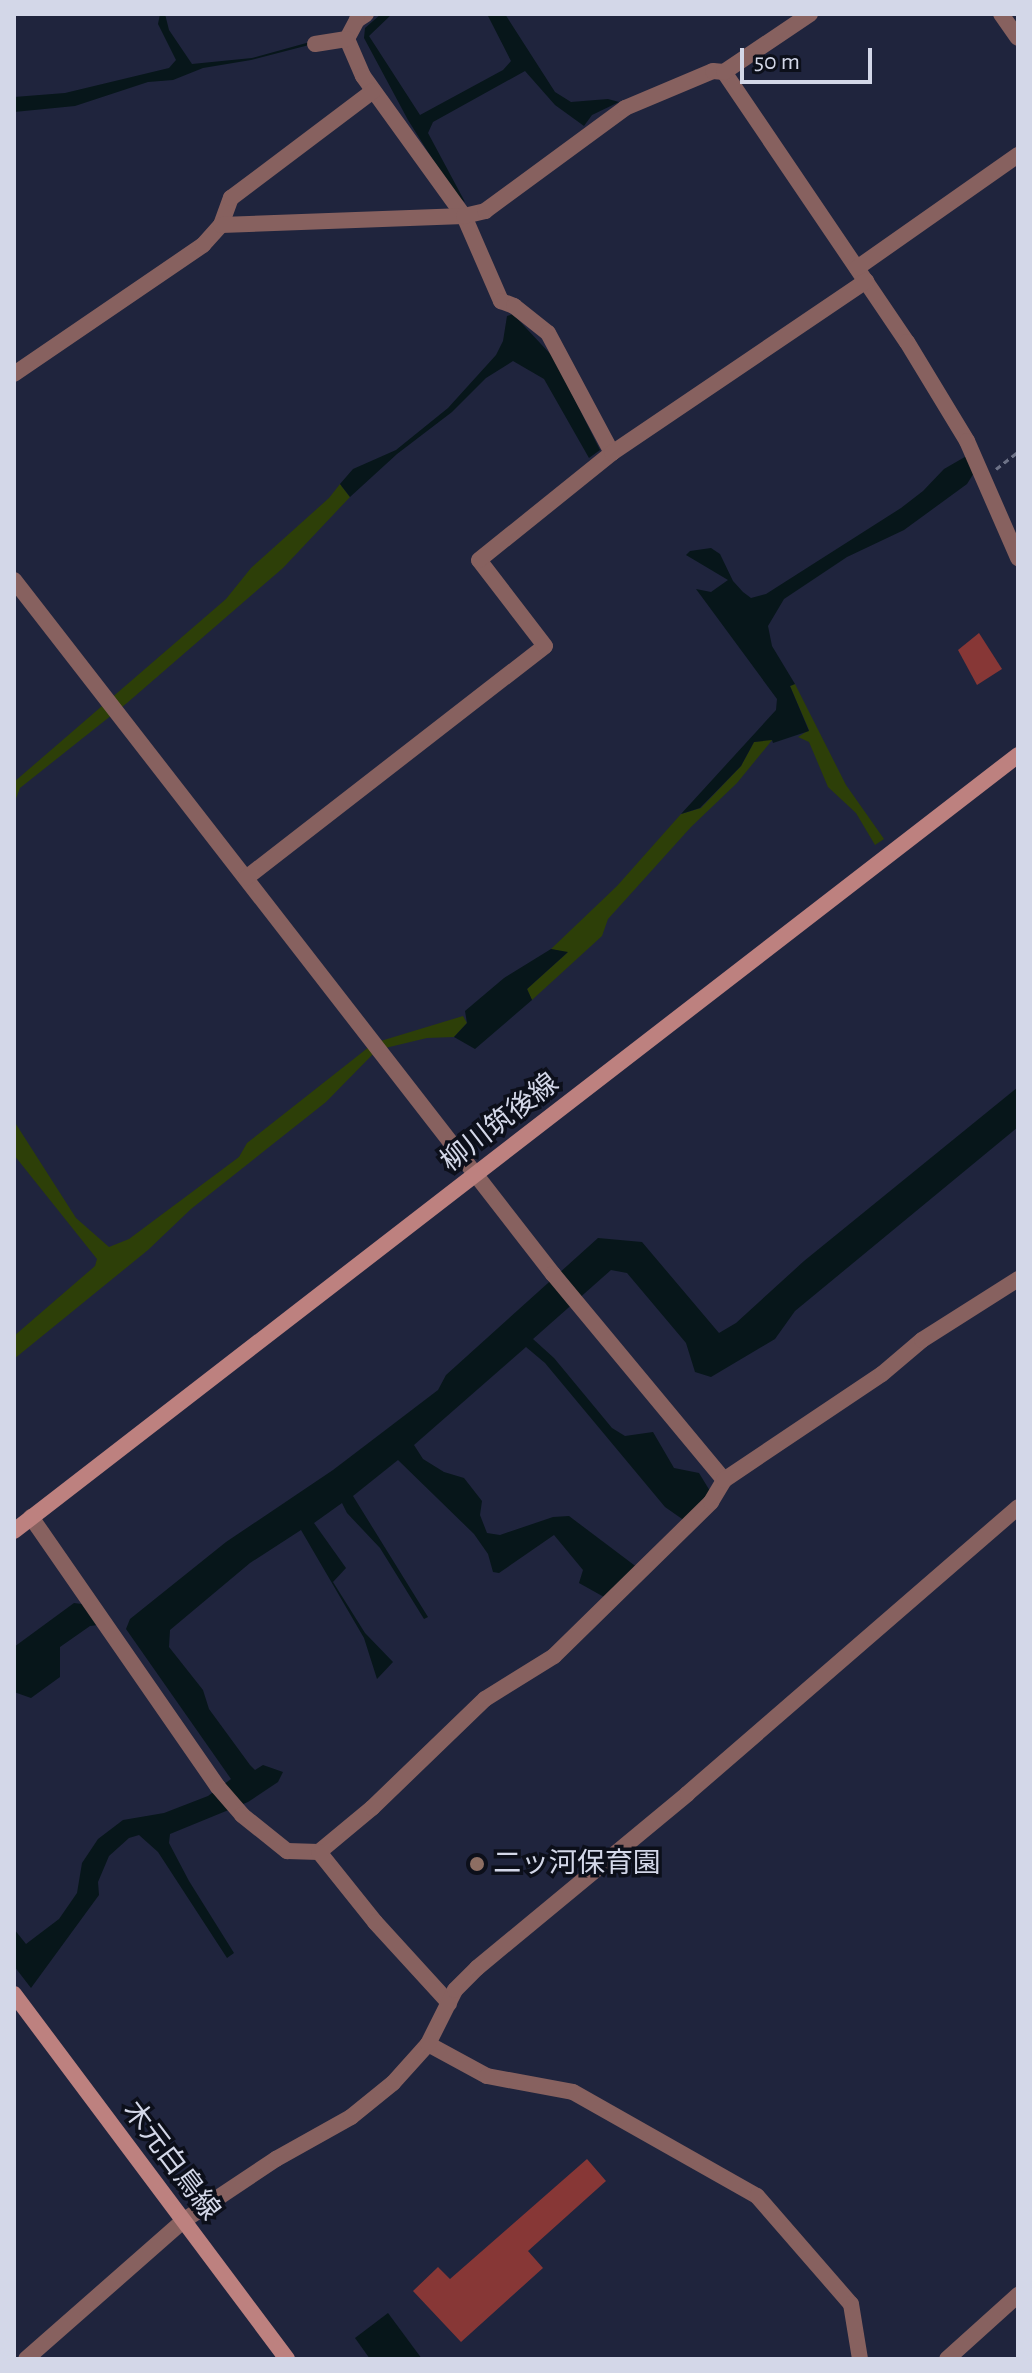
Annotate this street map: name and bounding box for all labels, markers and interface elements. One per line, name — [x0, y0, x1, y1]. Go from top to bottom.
scale bar — [744, 32, 876, 82]
text: 50 m — [754, 50, 800, 74]
street label: 柳川筑後線 — [434, 1067, 566, 1179]
place label: 二ッ河保育園 — [493, 1847, 661, 1881]
marker: 二ッ河保育園 — [468, 1855, 486, 1873]
street label: 木元白鳥線 — [115, 2095, 227, 2227]

